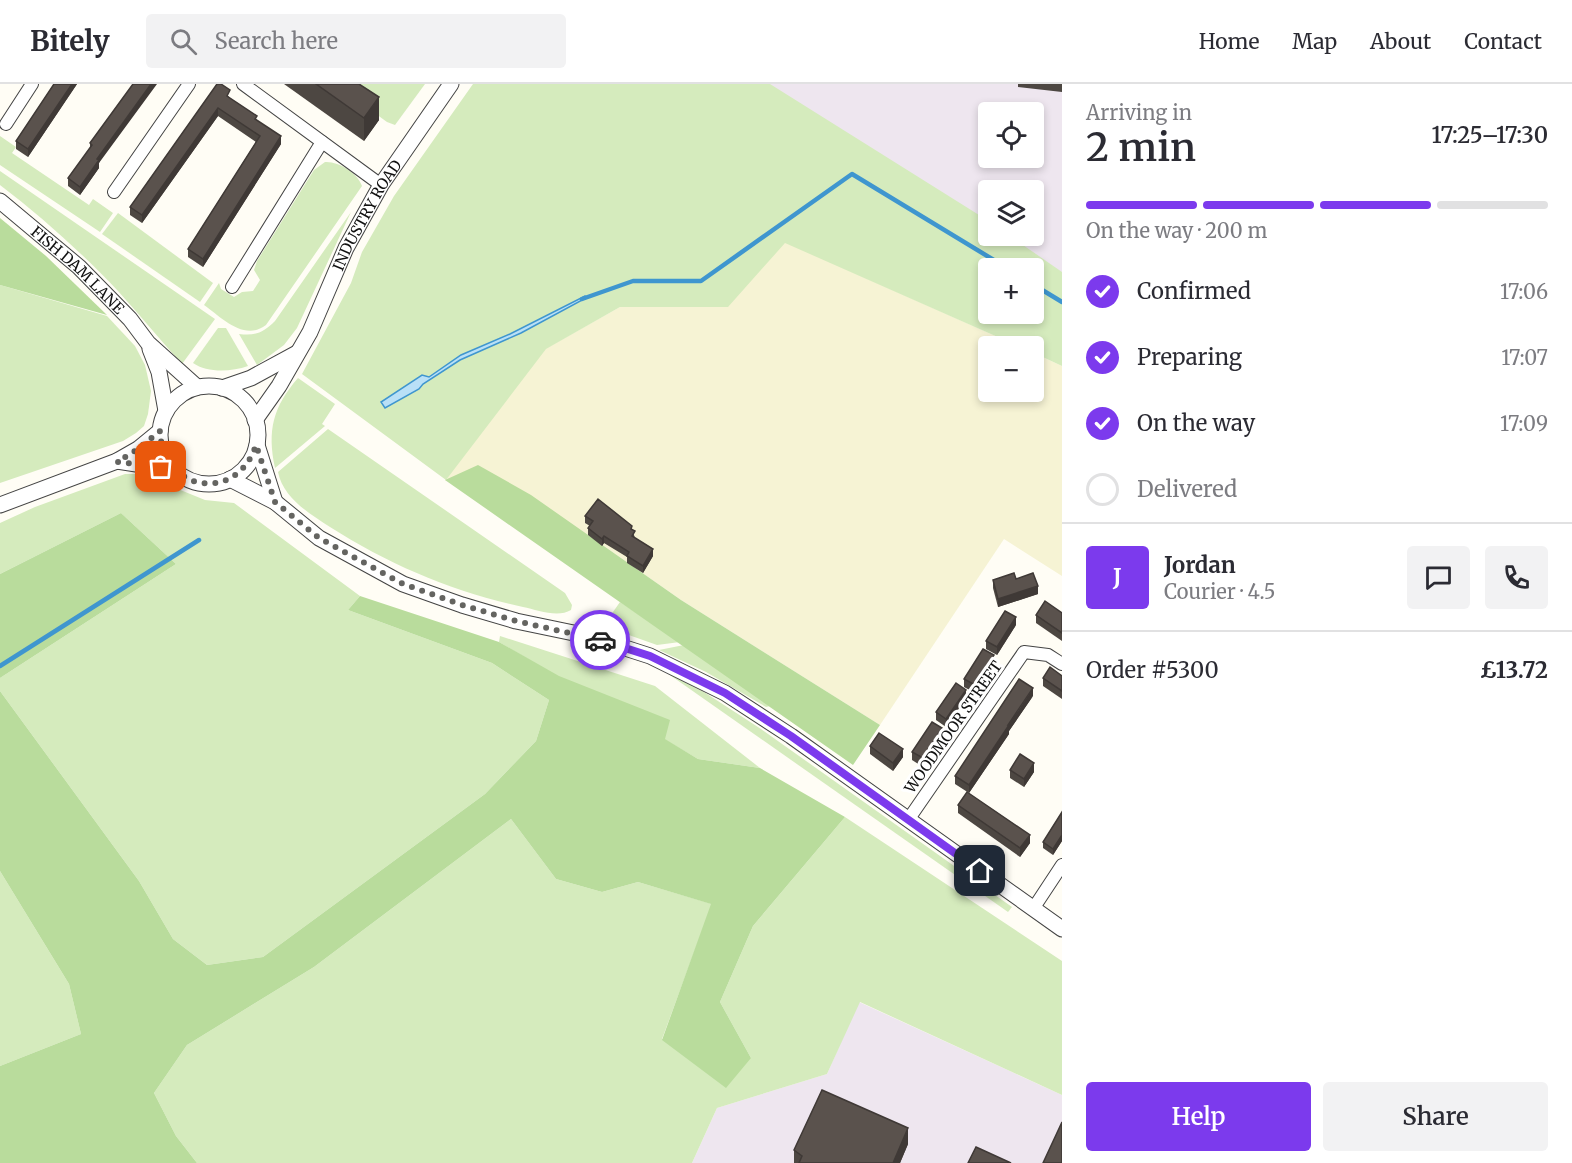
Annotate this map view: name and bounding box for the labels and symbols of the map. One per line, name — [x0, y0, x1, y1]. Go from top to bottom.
street label: INDUSTRY ROAD — [328, 156, 405, 273]
street label: FISH DAM LANE — [27, 222, 129, 318]
pin — [135, 441, 186, 492]
courier — [570, 610, 630, 670]
street label: WOODMOOR STREET — [900, 657, 1006, 798]
pin — [954, 845, 1005, 896]

